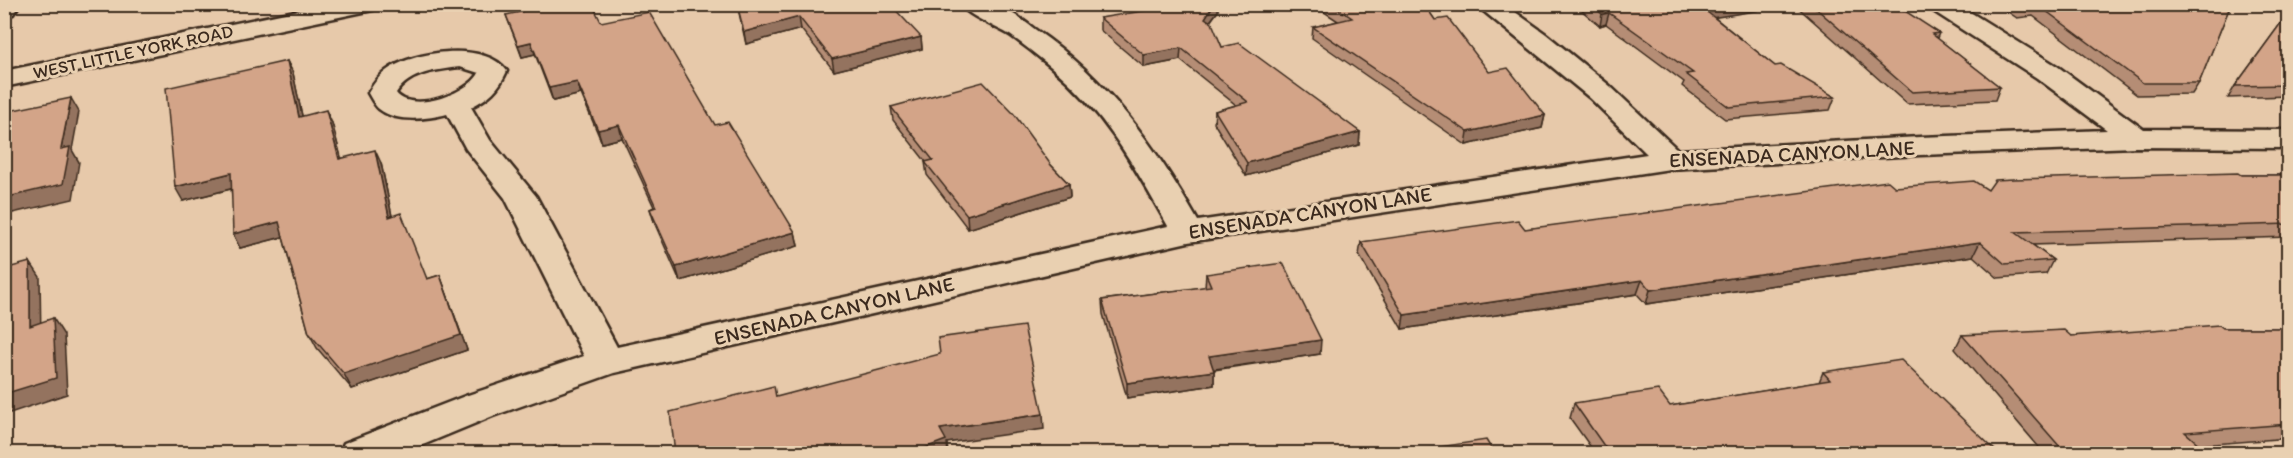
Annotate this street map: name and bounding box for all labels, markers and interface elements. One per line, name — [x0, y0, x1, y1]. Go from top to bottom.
street label: WEST LITTLE YORK ROAD — [31, 20, 235, 84]
street label: ENSENADA CANYON LANE — [1669, 135, 1916, 172]
street label: ENSENADA CANYON LANE — [1187, 181, 1434, 244]
street label: ENSENADA CANYON LANE — [711, 271, 957, 350]

